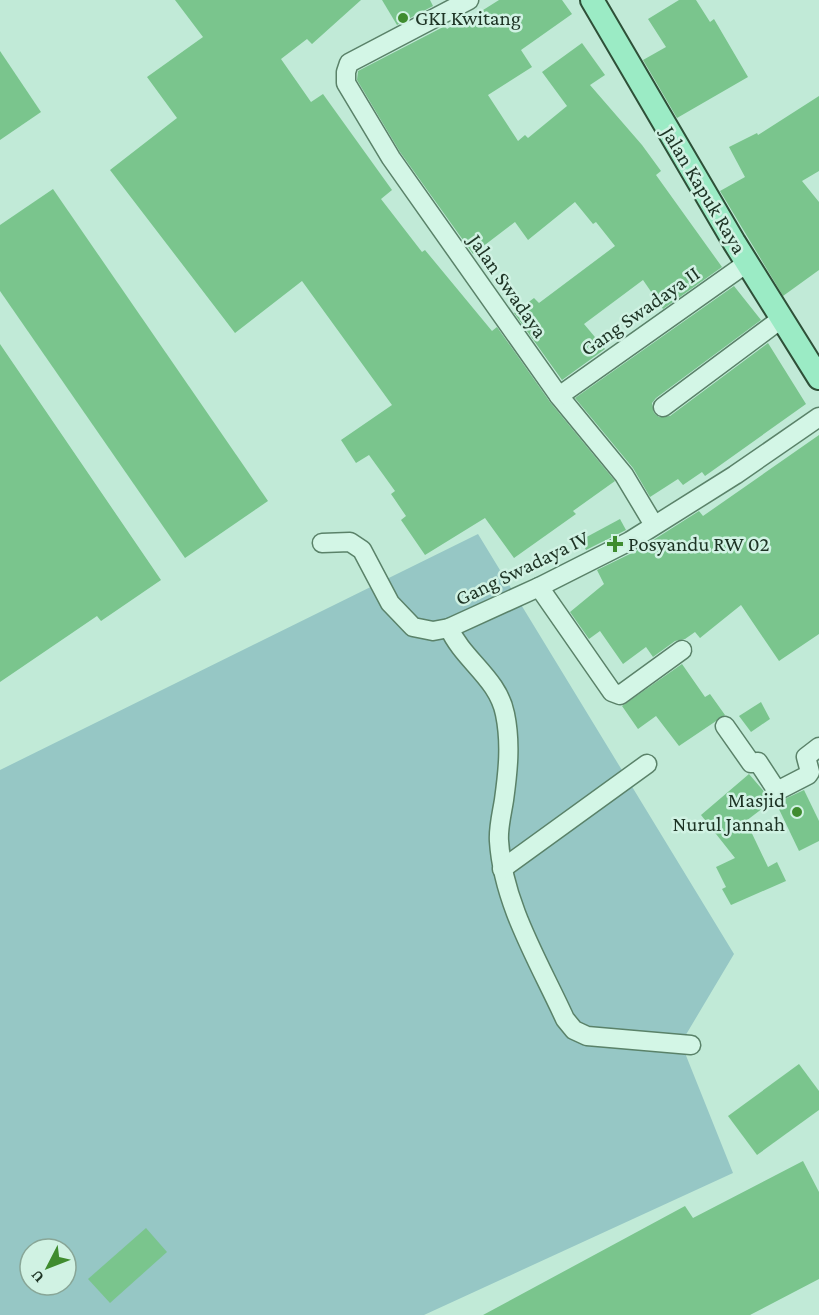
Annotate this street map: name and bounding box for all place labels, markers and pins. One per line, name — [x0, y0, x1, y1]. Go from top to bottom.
place label: GKI Kwitang — [415, 6, 521, 30]
marker: GKI Kwitang — [396, 11, 410, 25]
place label: Posyandu RW 02 — [628, 532, 769, 556]
marker: Posyandu RW 02 — [606, 535, 624, 553]
place label: Masjid Nurul Jannah — [673, 788, 785, 836]
marker: Masjid Nurul Jannah — [790, 805, 804, 819]

